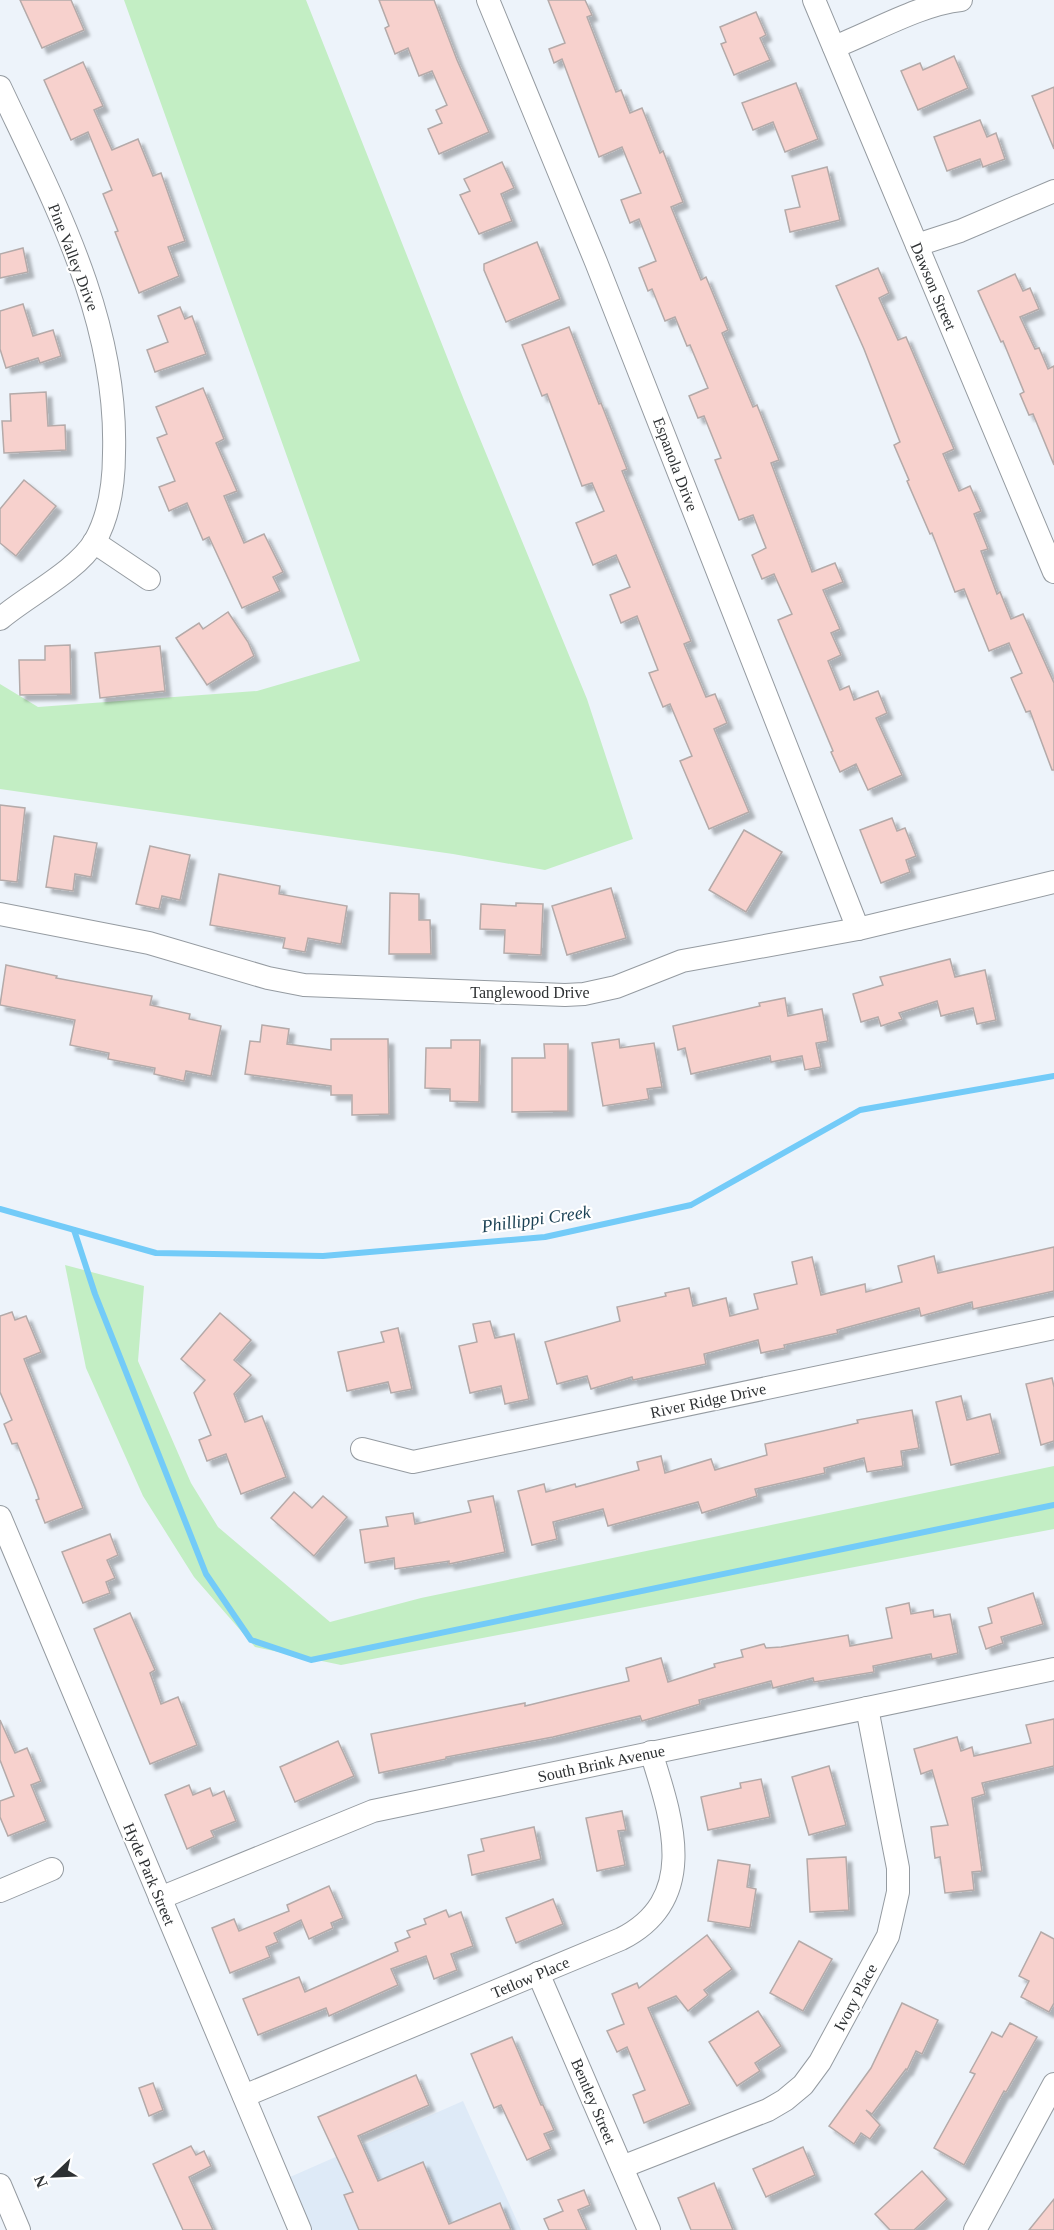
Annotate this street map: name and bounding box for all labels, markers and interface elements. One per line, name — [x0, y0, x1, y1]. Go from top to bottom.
street label: Pine Valley Drive — [44, 201, 102, 314]
street label: Dawson Street — [907, 240, 960, 333]
street label: Espanola Drive — [649, 415, 701, 514]
street label: Tanglewood Drive — [470, 984, 590, 1002]
water label: Phillippi Creek — [479, 1201, 593, 1237]
street label: River Ridge Drive — [649, 1380, 768, 1422]
street label: South Brink Avenue — [536, 1742, 666, 1785]
street label: Hyde Park Street — [119, 1821, 179, 1929]
street label: Tetlow Place — [489, 1953, 572, 2001]
street label: Ivory Place — [831, 1961, 881, 2034]
street label: Bentley Street — [567, 2056, 619, 2147]
north arrow — [24, 2146, 84, 2206]
text: N — [30, 2173, 51, 2190]

